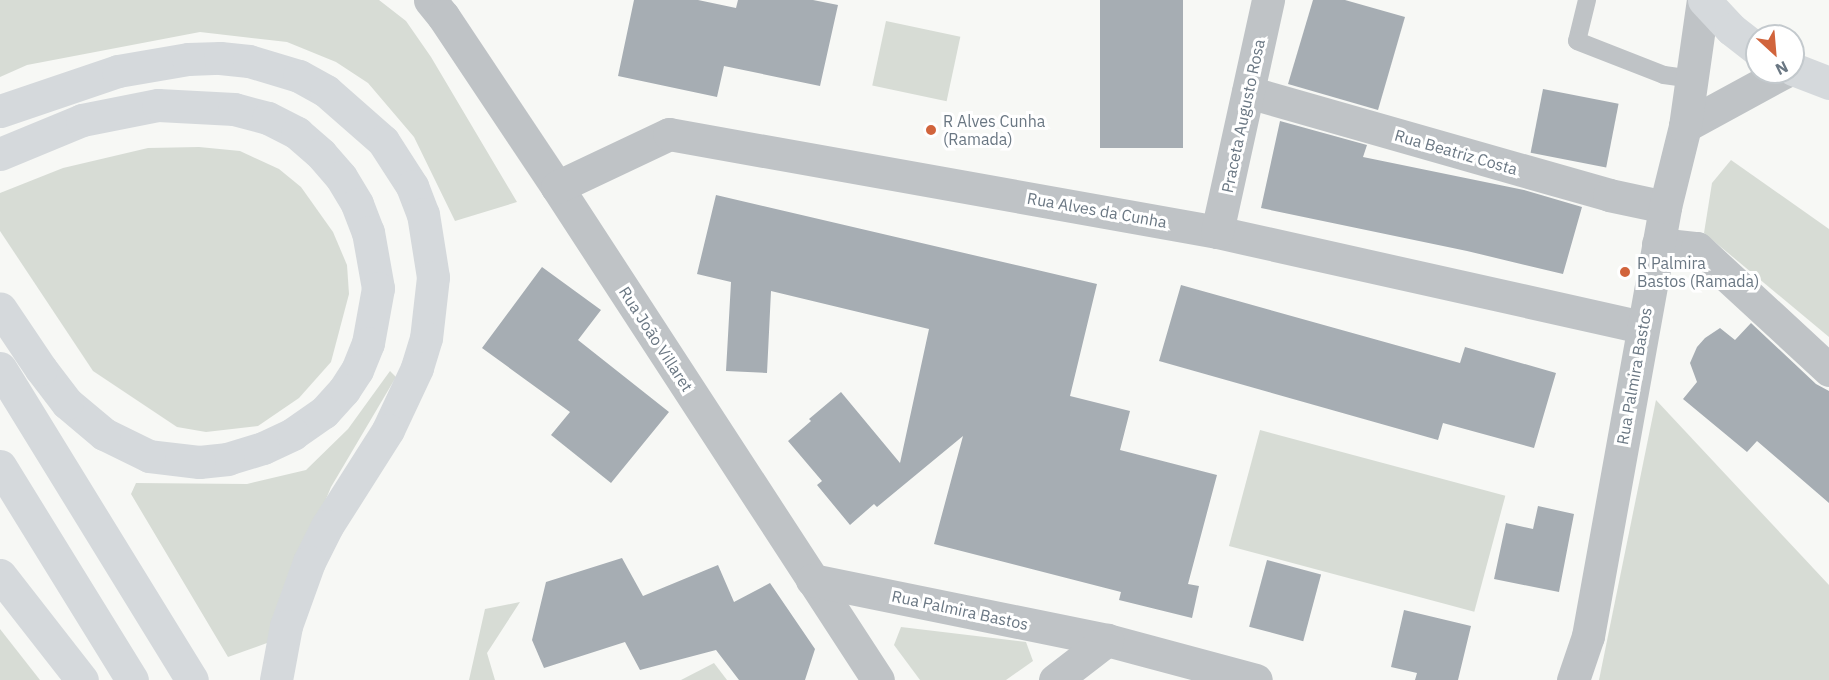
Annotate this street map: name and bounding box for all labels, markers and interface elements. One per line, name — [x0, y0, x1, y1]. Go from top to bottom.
north arrow — [1745, 24, 1805, 84]
street label: Praceta Augusto Rosa — [1217, 37, 1269, 195]
text: N — [1772, 57, 1792, 80]
place label: R Alves Cunha (Ramada) — [943, 111, 1045, 149]
marker: R Alves Cunha (Ramada) — [924, 123, 938, 137]
street label: Rua Beatriz Costa — [1392, 125, 1520, 179]
street label: Rua Alves da Cunha — [1026, 188, 1168, 232]
place label: R Palmira Bastos (Ramada) — [1637, 253, 1759, 291]
marker: R Palmira Bastos (Ramada) — [1618, 265, 1632, 279]
street label: Rua João Villaret — [615, 283, 697, 395]
street label: Rua Palmira Bastos — [1612, 306, 1656, 446]
street label: Rua Palmira Bastos — [890, 586, 1030, 634]

